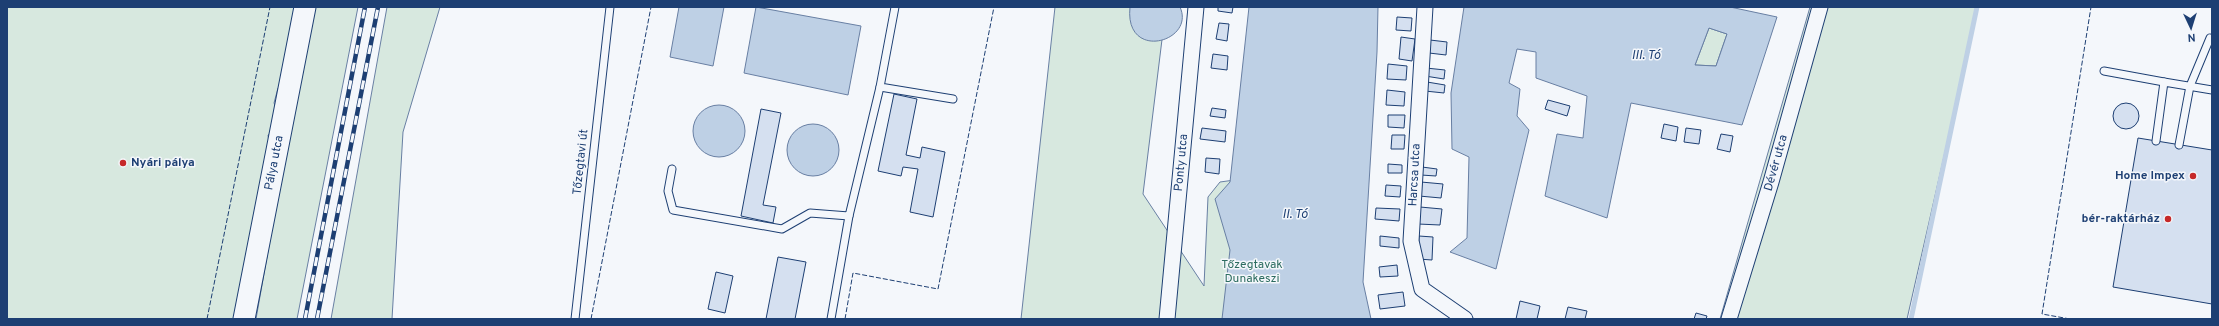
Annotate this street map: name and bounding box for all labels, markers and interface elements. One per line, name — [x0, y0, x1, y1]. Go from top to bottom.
north arrow — [2171, 8, 2211, 48]
text: N — [2187, 30, 2196, 44]
water label: III. Tó — [1632, 48, 1662, 64]
street label: Tőzegtavi út — [570, 128, 592, 196]
street label: Ponty utca — [1171, 133, 1192, 192]
street label: Dévér utca — [1761, 133, 1792, 193]
street label: Pálya utca — [261, 134, 288, 192]
street label: Harcsa utca — [1405, 143, 1425, 207]
place label: Nyári pálya — [131, 155, 195, 171]
marker: Nyári pálya — [118, 158, 128, 168]
place label: Home Impex — [2115, 168, 2185, 184]
marker: Home Impex — [2188, 171, 2198, 181]
water label: II. Tó — [1282, 207, 1309, 223]
place label: bér-raktárház — [2082, 211, 2160, 227]
marker: bér-raktárház — [2163, 214, 2173, 224]
park label: Tőzegtavak Dunakeszi — [1221, 257, 1283, 287]

